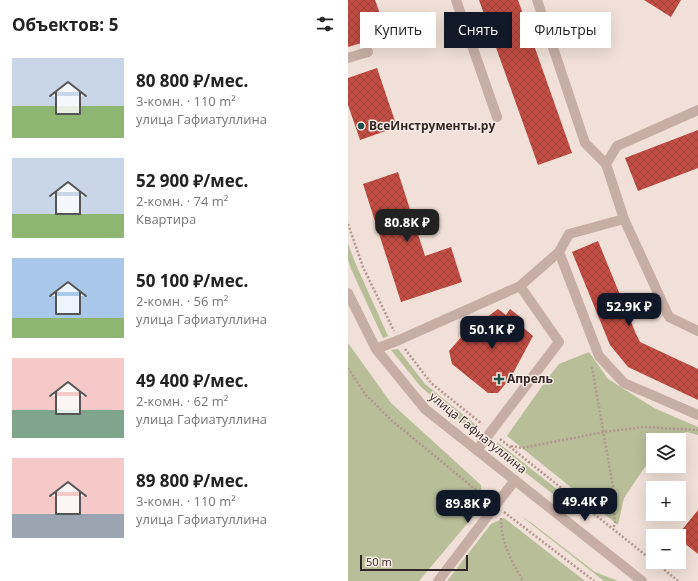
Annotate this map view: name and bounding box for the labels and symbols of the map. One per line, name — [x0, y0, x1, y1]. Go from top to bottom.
place label: ВсеИнструменты.ру — [369, 117, 495, 134]
marker: ВсеИнструменты.ру — [356, 121, 366, 131]
pin: 80.8K ₽ — [370, 209, 444, 243]
pin: 52.9K ₽ — [592, 293, 666, 327]
pin: 50.1K ₽ — [455, 316, 529, 350]
place label: Апрель — [507, 370, 553, 387]
marker: Апрель — [494, 374, 504, 384]
street label: улица Гафиатуллина — [426, 388, 531, 477]
pin: 49.4K ₽ — [548, 488, 622, 522]
pin: 89.8K ₽ — [431, 490, 505, 524]
scale bar — [360, 553, 468, 572]

